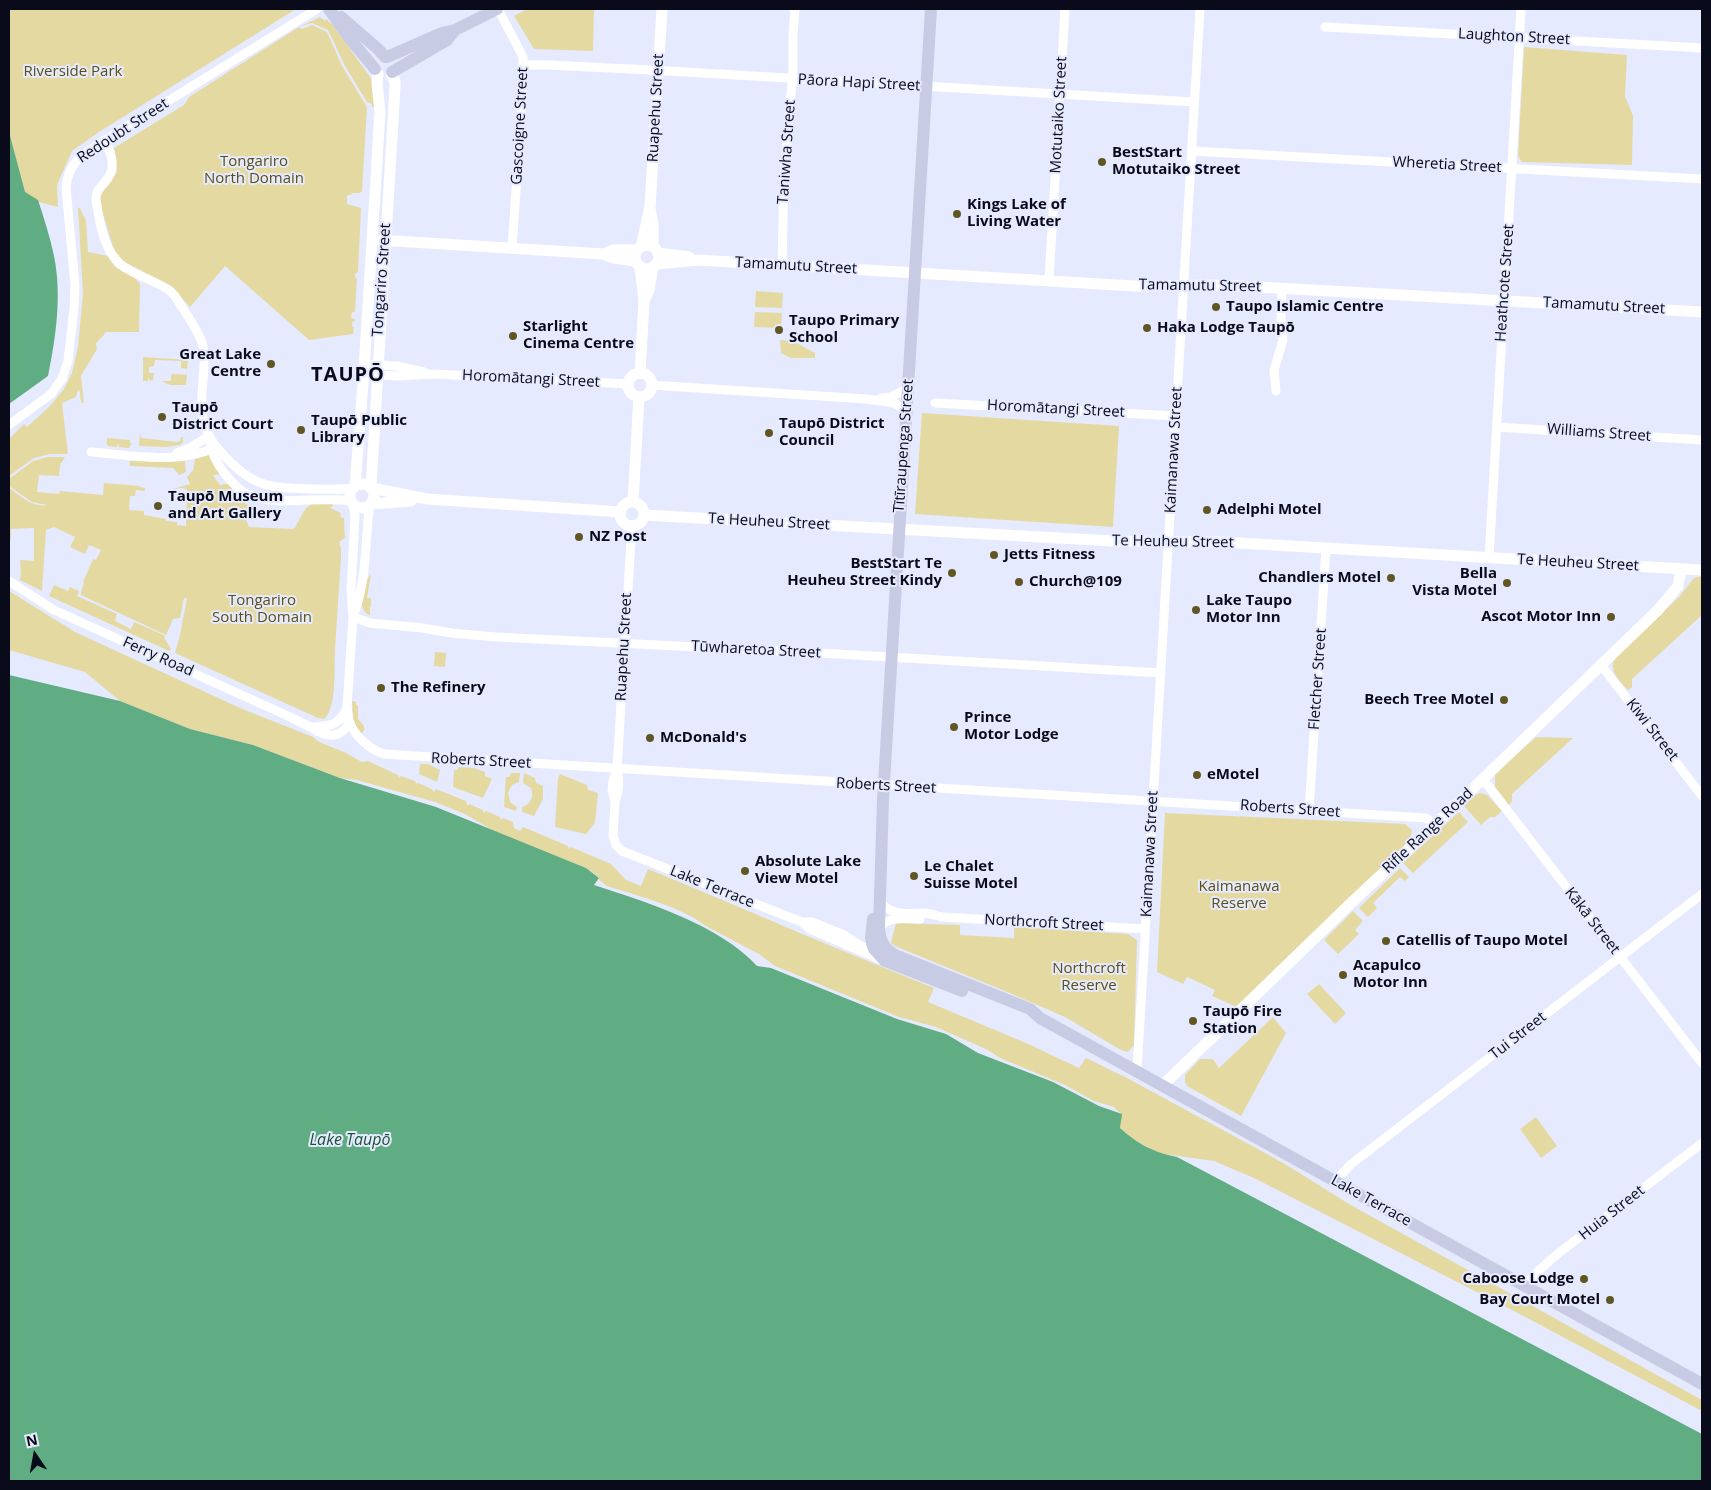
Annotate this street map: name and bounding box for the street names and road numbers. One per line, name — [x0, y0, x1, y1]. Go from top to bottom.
street label: Laughton Street — [1458, 25, 1570, 49]
street label: Ruapehu Street — [644, 53, 668, 163]
street label: Motutaiko Street — [1047, 56, 1071, 174]
street label: Gascoigne Street — [508, 67, 532, 185]
street label: Pāora Hapi Street — [797, 71, 921, 95]
street label: Redoubt Street — [74, 95, 172, 167]
street label: Taniwha Street — [774, 99, 800, 205]
street label: Wheretia Street — [1392, 153, 1502, 177]
street label: Tongariro Street — [369, 223, 395, 337]
street label: Heathcote Street — [1492, 223, 1518, 343]
street label: Tamamutu Street — [734, 254, 858, 278]
street label: Tamamutu Street — [1139, 276, 1261, 296]
street label: Tamamutu Street — [1542, 294, 1666, 318]
street label: Horomātangi Street — [462, 366, 600, 392]
street label: Tītīraupenga Street — [890, 379, 918, 513]
street label: Kaimanawa Street — [1162, 386, 1186, 514]
street label: Horomātangi Street — [987, 396, 1125, 422]
street label: Williams Street — [1546, 420, 1652, 446]
street label: Te Heuheu Street — [708, 510, 830, 534]
street label: Te Heuheu Street — [1112, 532, 1234, 552]
street label: Te Heuheu Street — [1517, 551, 1639, 575]
street label: Ruapehu Street — [612, 592, 636, 702]
street label: Fletcher Street — [1305, 627, 1331, 731]
street label: Ferry Road — [120, 633, 196, 681]
street label: Tūwharetoa Street — [691, 638, 821, 662]
street label: Kiwi Street — [1622, 695, 1682, 765]
street label: Roberts Street — [430, 749, 532, 773]
street label: Roberts Street — [835, 774, 937, 798]
street label: Rifle Range Road — [1379, 784, 1477, 878]
street label: Kaimanawa Street — [1138, 790, 1162, 918]
street label: Roberts Street — [1239, 797, 1341, 821]
street label: Lake Terrace — [667, 862, 757, 912]
street label: Kākā Street — [1560, 884, 1624, 958]
street label: Northcroft Street — [984, 911, 1104, 935]
street label: Tui Street — [1486, 1008, 1550, 1064]
street label: Lake Terrace — [1328, 1171, 1414, 1231]
street label: Huia Street — [1576, 1182, 1648, 1244]

